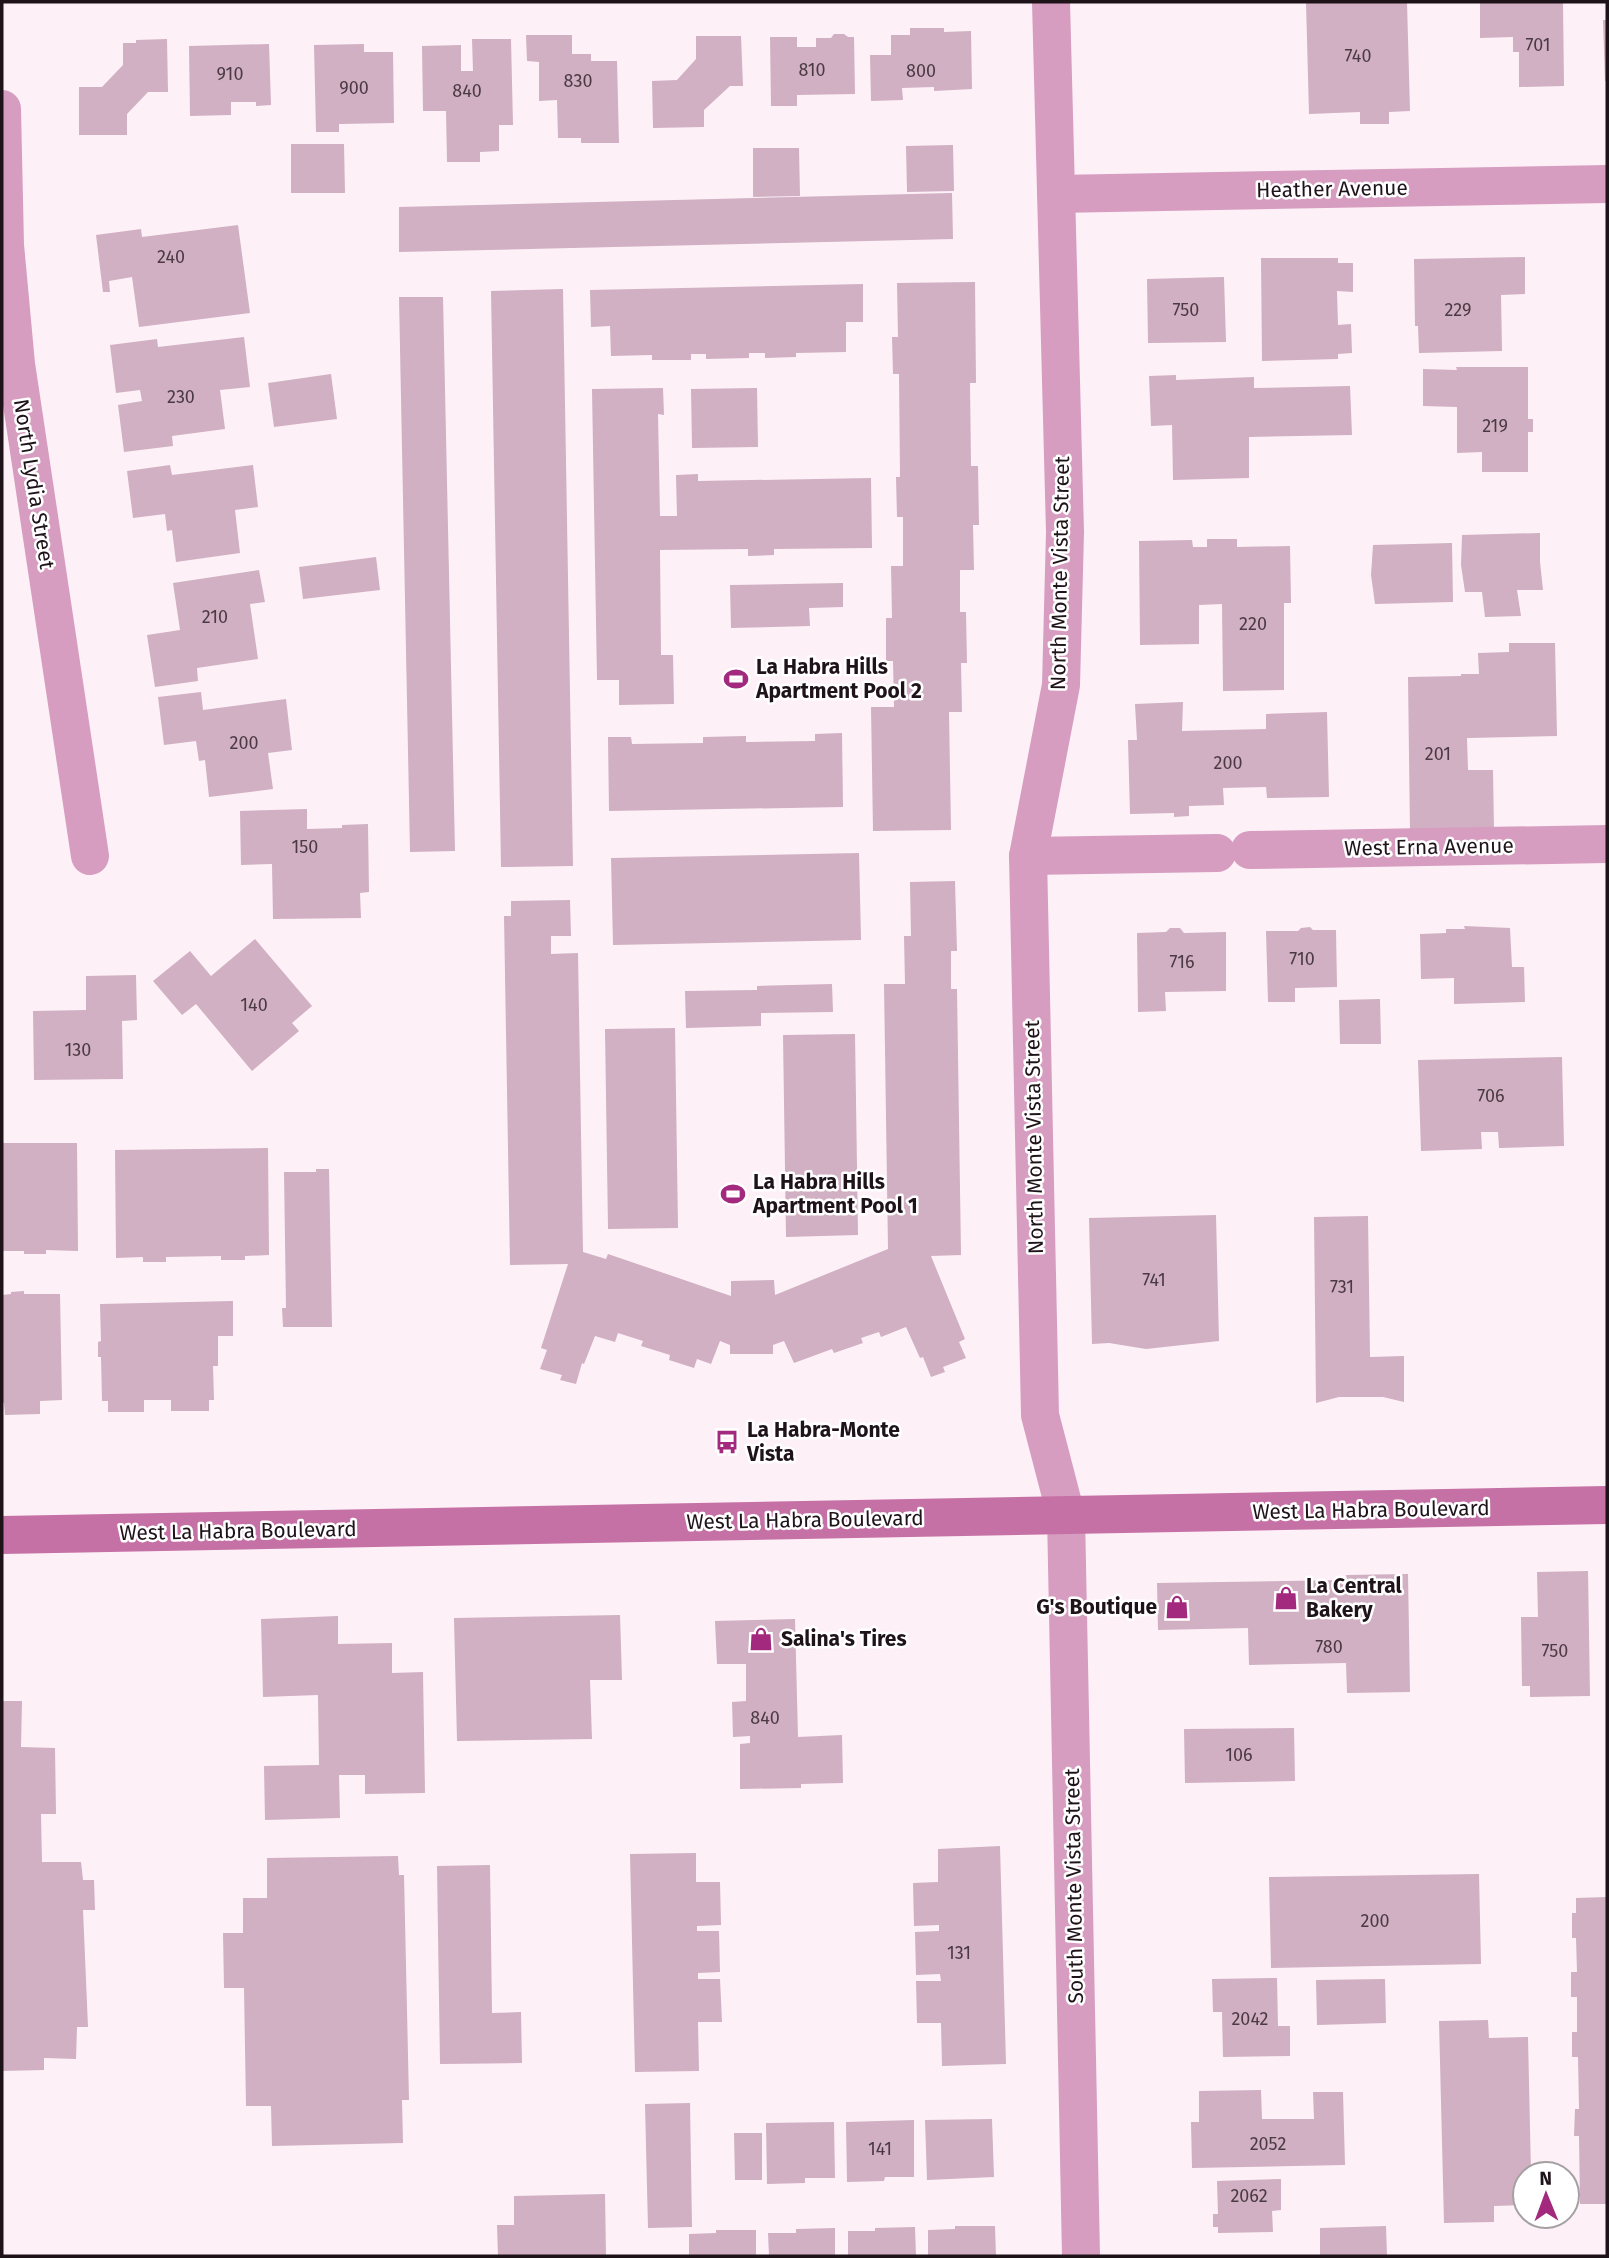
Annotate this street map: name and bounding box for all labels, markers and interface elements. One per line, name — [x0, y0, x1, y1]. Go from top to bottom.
house number: 701 — [1525, 34, 1551, 56]
house number: 740 — [1345, 45, 1371, 67]
house number: 810 — [798, 59, 826, 81]
house number: 800 — [906, 60, 936, 82]
house number: 910 — [217, 63, 243, 85]
house number: 830 — [564, 70, 592, 92]
house number: 900 — [339, 77, 369, 99]
house number: 840 — [452, 80, 482, 102]
street label: Heather Avenue — [1256, 175, 1408, 203]
house number: 240 — [157, 246, 185, 268]
house number: 750 — [1173, 299, 1199, 321]
house number: 229 — [1444, 299, 1472, 321]
house number: 230 — [167, 386, 195, 408]
street label: North Lydia Street — [8, 397, 60, 571]
house number: 219 — [1482, 415, 1508, 437]
street label: North Monte Vista Street — [1045, 455, 1075, 690]
house number: 210 — [202, 606, 228, 628]
house number: 220 — [1239, 613, 1267, 635]
place label: La Habra Hills Apartment Pool 2 — [755, 654, 922, 704]
sports icon: La Habra Hills Apartment Pool 2 — [722, 665, 750, 693]
house number: 200 — [230, 732, 259, 754]
house number: 201 — [1425, 743, 1451, 765]
house number: 200 — [1214, 752, 1243, 774]
street label: West Erna Avenue — [1344, 833, 1514, 861]
house number: 150 — [292, 836, 318, 858]
house number: 710 — [1289, 948, 1315, 970]
house number: 716 — [1169, 951, 1195, 973]
house number: 140 — [240, 994, 268, 1016]
street label: North Monte Vista Street — [1019, 1019, 1049, 1254]
house number: 130 — [65, 1039, 91, 1061]
house number: 706 — [1477, 1085, 1505, 1107]
place label: La Habra Hills Apartment Pool 1 — [752, 1169, 918, 1219]
sports icon: La Habra Hills Apartment Pool 1 — [719, 1180, 747, 1208]
house number: 741 — [1142, 1269, 1166, 1291]
house number: 731 — [1330, 1276, 1354, 1298]
place label: La Habra-Monte Vista — [746, 1417, 900, 1467]
bus stop icon: La Habra-Monte Vista — [713, 1428, 741, 1456]
street label: West La Habra Boulevard — [1252, 1495, 1490, 1525]
street label: West La Habra Boulevard — [686, 1505, 924, 1535]
street label: West La Habra Boulevard — [119, 1516, 357, 1546]
place label: La Central Bakery — [1306, 1573, 1403, 1623]
shop icon: La Central Bakery — [1272, 1584, 1300, 1612]
shop icon: G's Boutique — [1163, 1593, 1191, 1621]
place label: G's Boutique — [1036, 1594, 1157, 1620]
shop icon: Salina's Tires — [747, 1625, 775, 1653]
place label: Salina's Tires — [781, 1626, 907, 1652]
house number: 780 — [1315, 1636, 1343, 1658]
house number: 750 — [1542, 1640, 1568, 1662]
house number: 840 — [750, 1707, 780, 1729]
house number: 106 — [1225, 1744, 1253, 1766]
street label: South Monte Vista Street — [1059, 1768, 1089, 2004]
house number: 200 — [1361, 1910, 1390, 1932]
house number: 131 — [947, 1942, 971, 1964]
house number: 2042 — [1231, 2008, 1269, 2030]
house number: 2052 — [1250, 2133, 1286, 2155]
house number: 141 — [868, 2138, 892, 2160]
north arrow — [1511, 2160, 1581, 2230]
text: N — [1539, 2167, 1552, 2190]
house number: 2062 — [1230, 2185, 1268, 2207]

